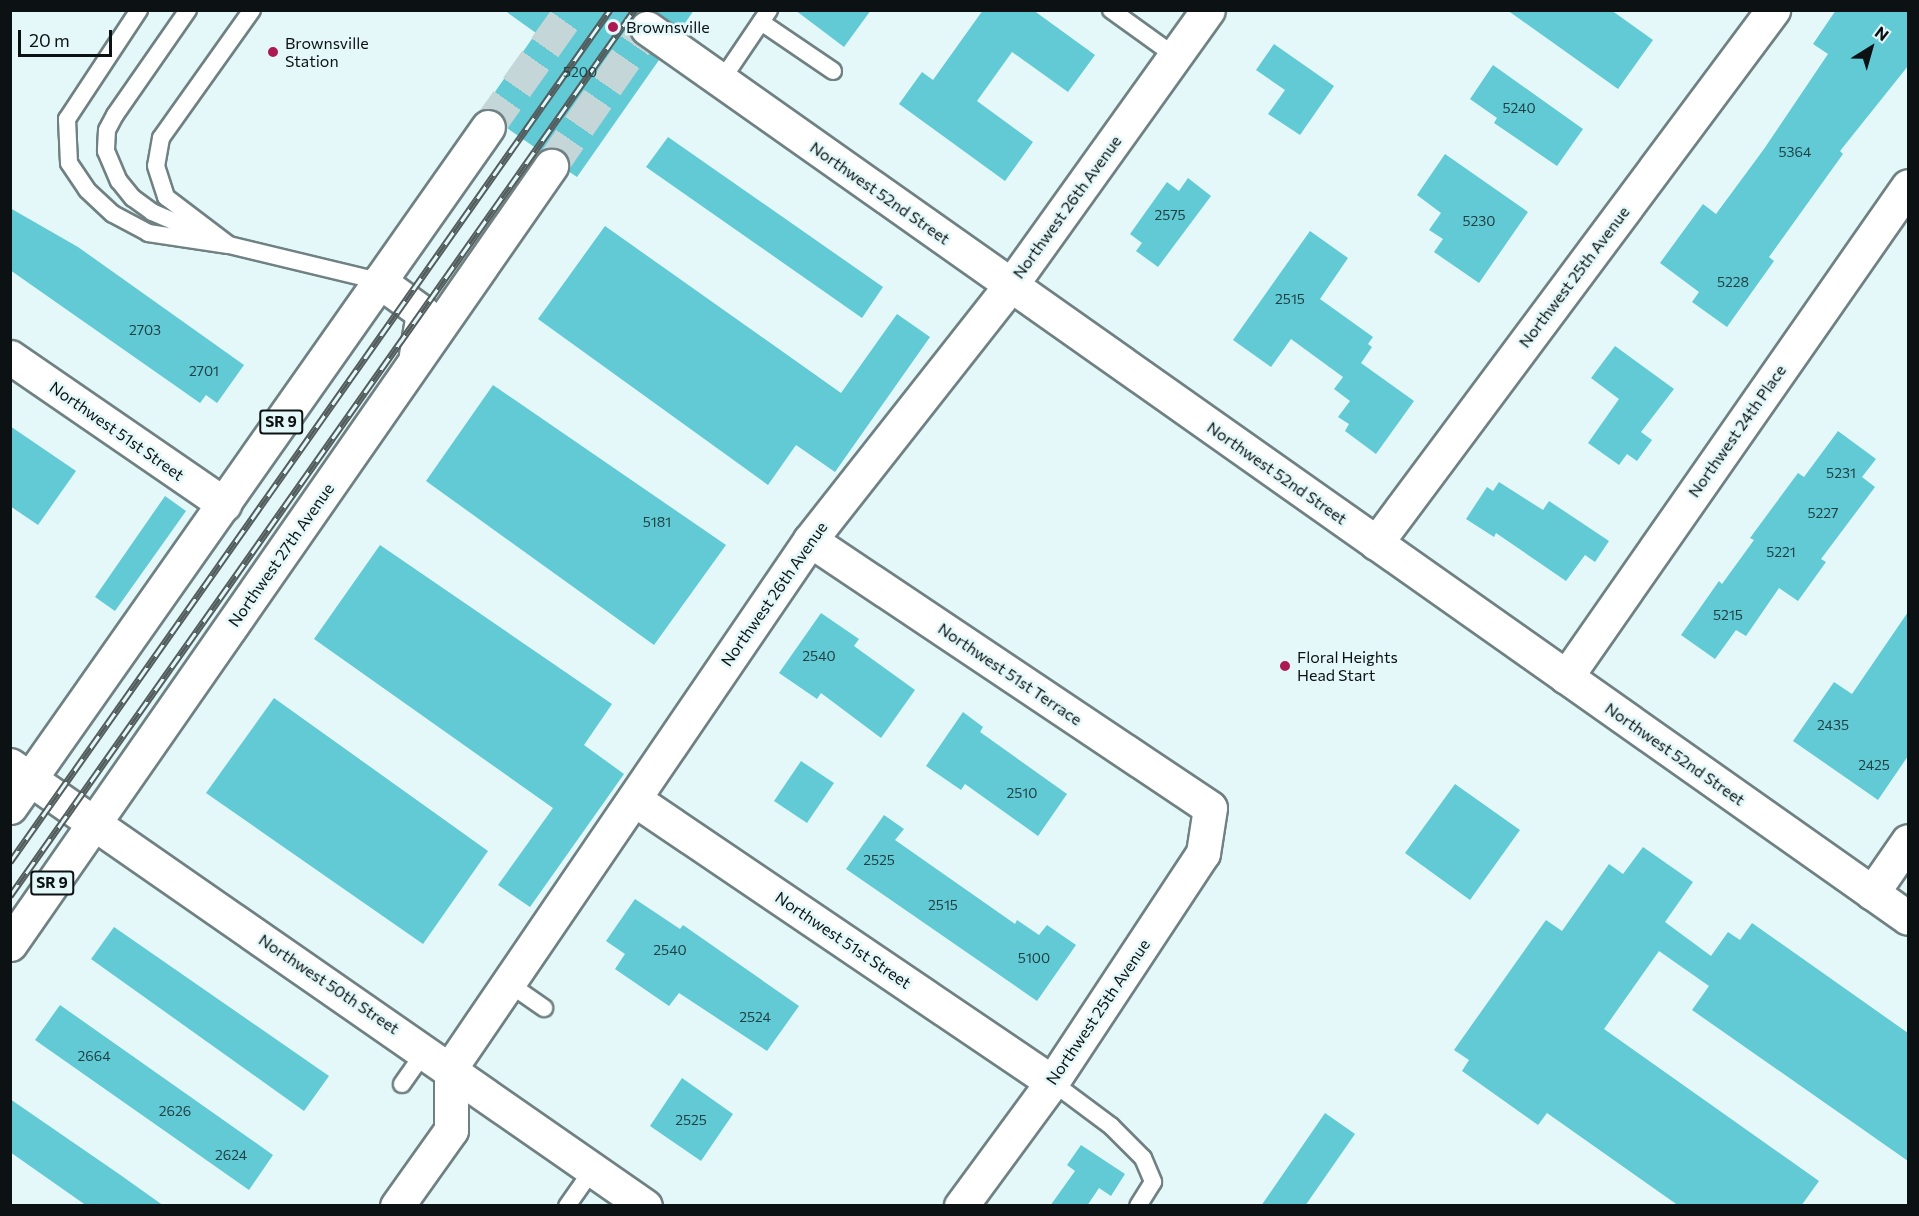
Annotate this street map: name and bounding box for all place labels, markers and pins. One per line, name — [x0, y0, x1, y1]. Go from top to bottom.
place label: Brownsville — [626, 17, 710, 37]
marker: Brownsville — [604, 18, 622, 36]
place label: Brownsville Station — [285, 33, 369, 71]
marker: Brownsville Station — [266, 45, 280, 59]
place label: Floral Heights Head Start — [1297, 647, 1398, 685]
marker: Floral Heights Head Start — [1278, 659, 1292, 673]

